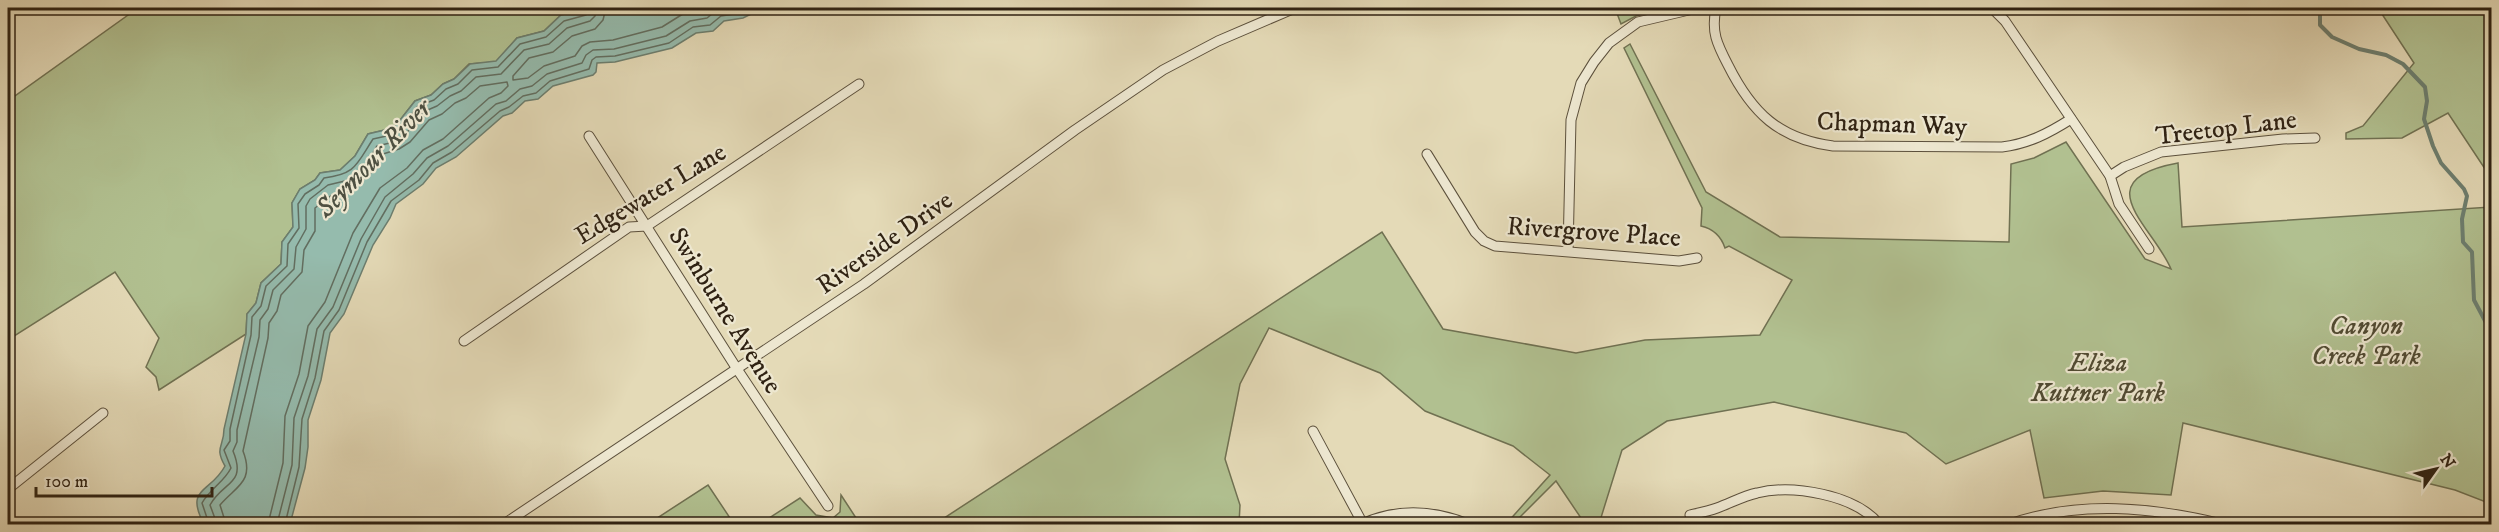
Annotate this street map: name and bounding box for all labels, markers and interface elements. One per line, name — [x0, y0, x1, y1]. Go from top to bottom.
water label: Seymour River — [308, 90, 440, 226]
street label: Treetop Lane — [2154, 103, 2299, 154]
street label: Chapman Way — [1816, 105, 1968, 144]
street label: Edgewater Lane — [569, 136, 732, 252]
street label: Riverside Drive — [811, 184, 959, 302]
street label: Rivergrove Place — [1506, 210, 1682, 255]
street label: Swinburne Avenue — [661, 222, 789, 400]
park label: Canyon Creek Park — [2311, 310, 2421, 373]
park label: Eliza Kuttner Park — [2030, 347, 2165, 410]
north arrow — [2406, 439, 2466, 499]
text: N — [2436, 450, 2460, 472]
scale bar — [36, 460, 212, 498]
text: 100 m — [45, 471, 88, 493]

